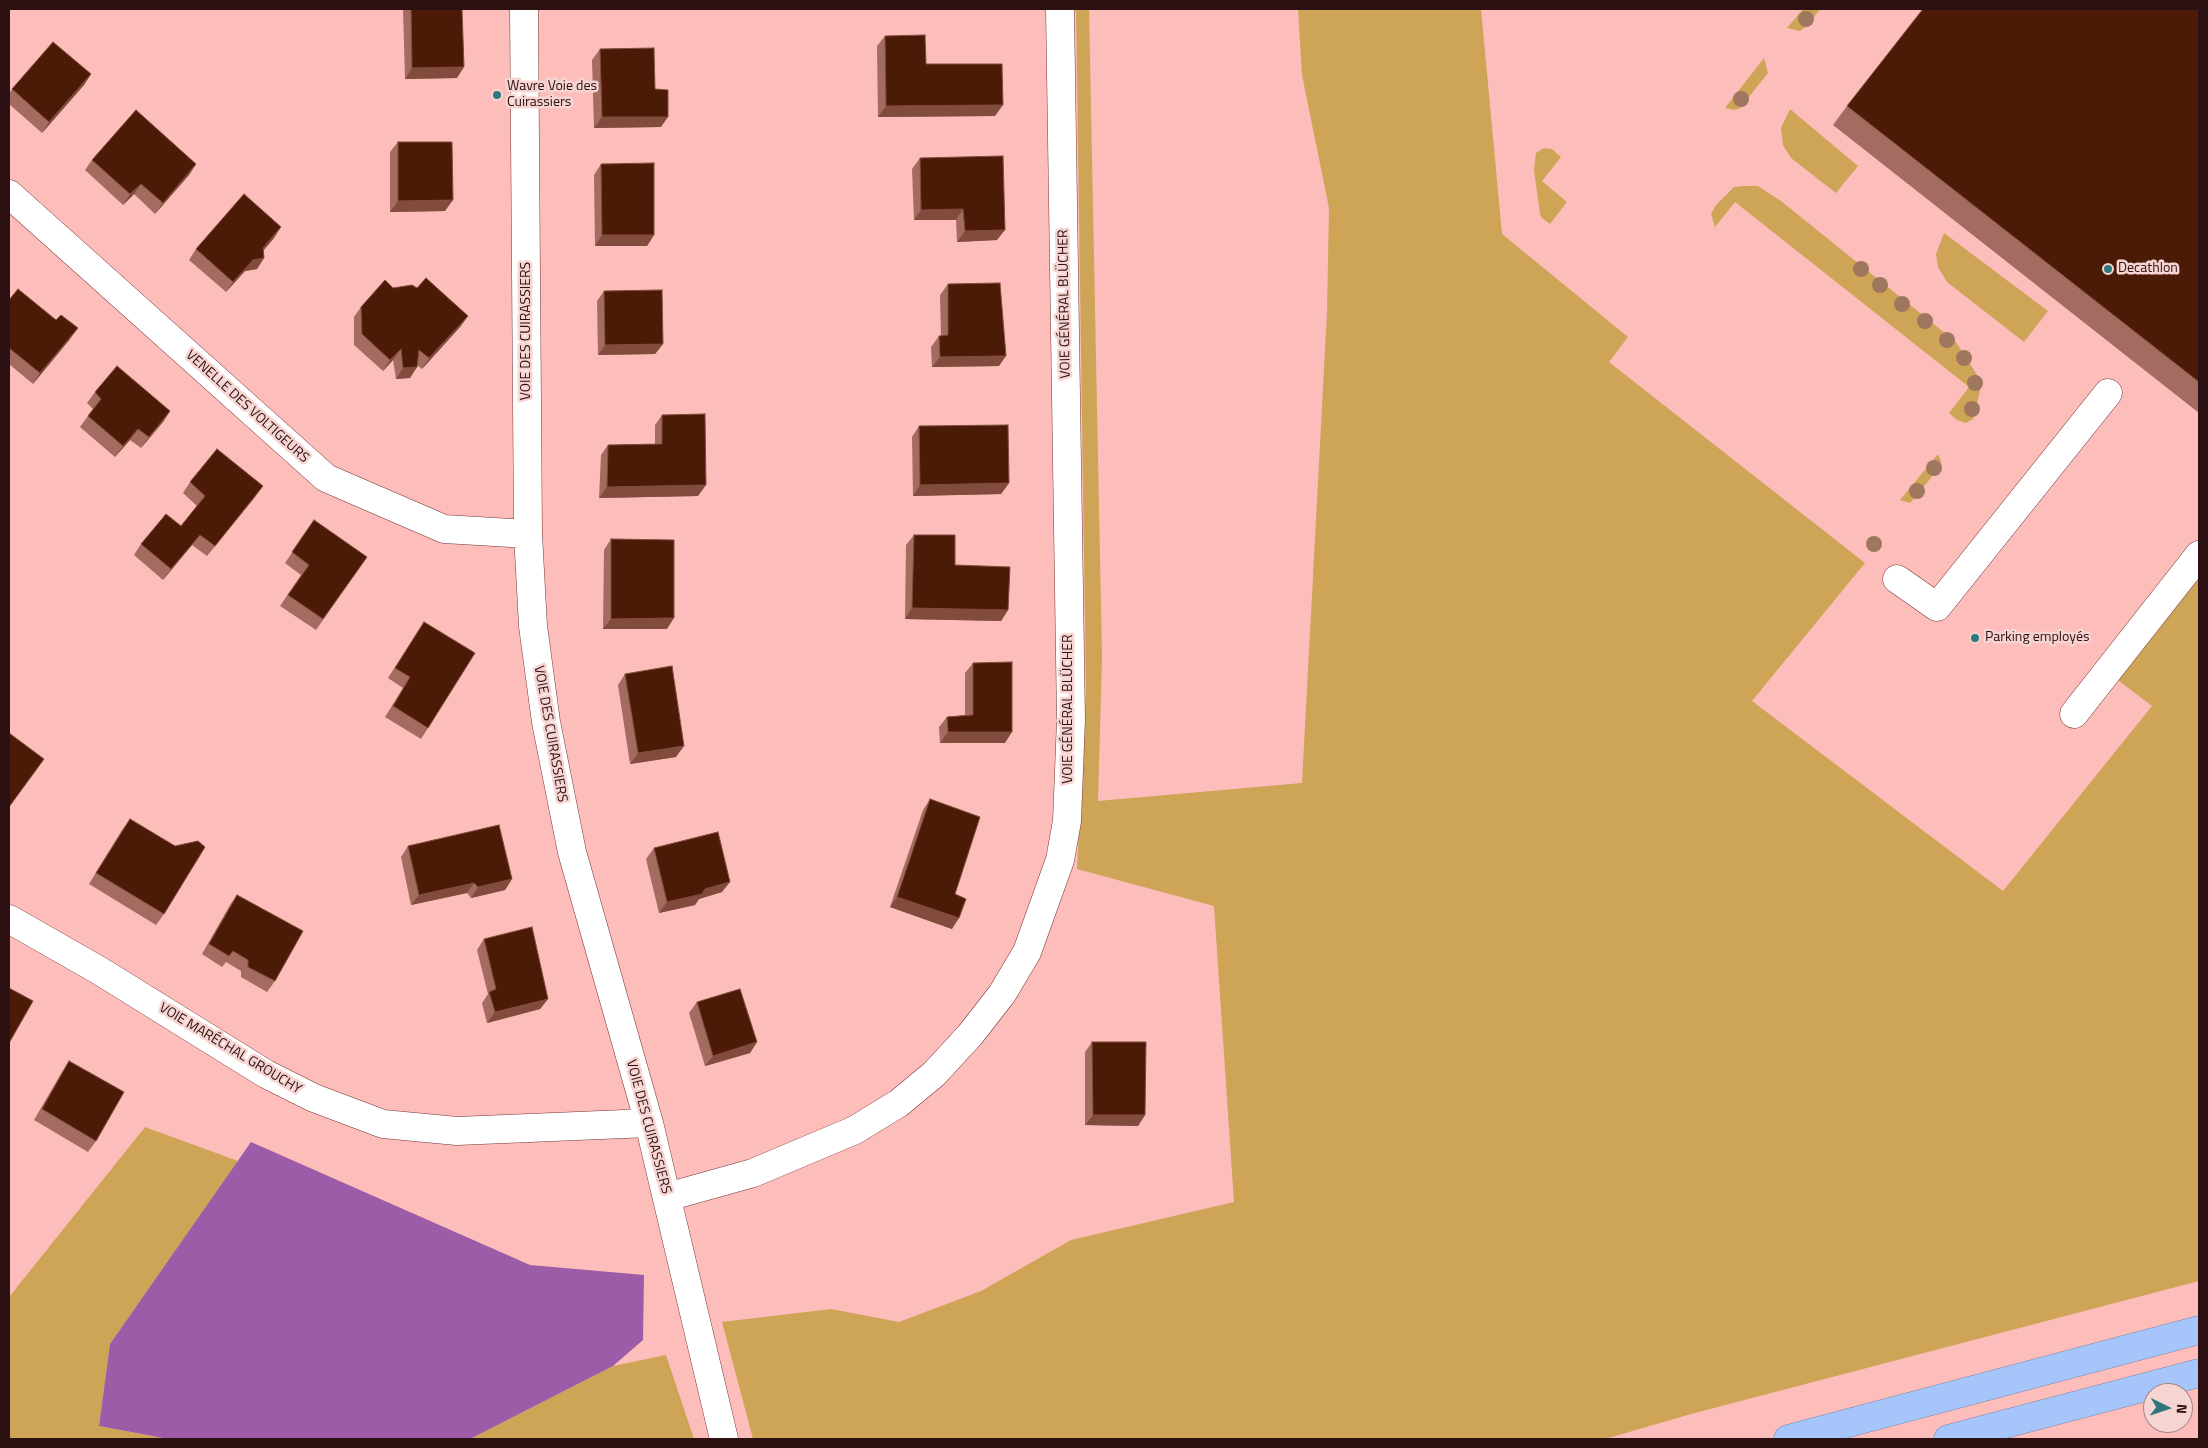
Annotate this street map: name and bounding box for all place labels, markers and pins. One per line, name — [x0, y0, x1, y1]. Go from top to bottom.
place label: Wavre Voie des Cuirassiers — [507, 79, 597, 111]
marker: Wavre Voie des Cuirassiers — [491, 89, 503, 101]
place label: Decathlon — [2118, 261, 2178, 277]
marker: Decathlon — [2102, 263, 2114, 275]
place label: Parking employés — [1985, 630, 2090, 646]
marker: Parking employés — [1969, 632, 1981, 644]

